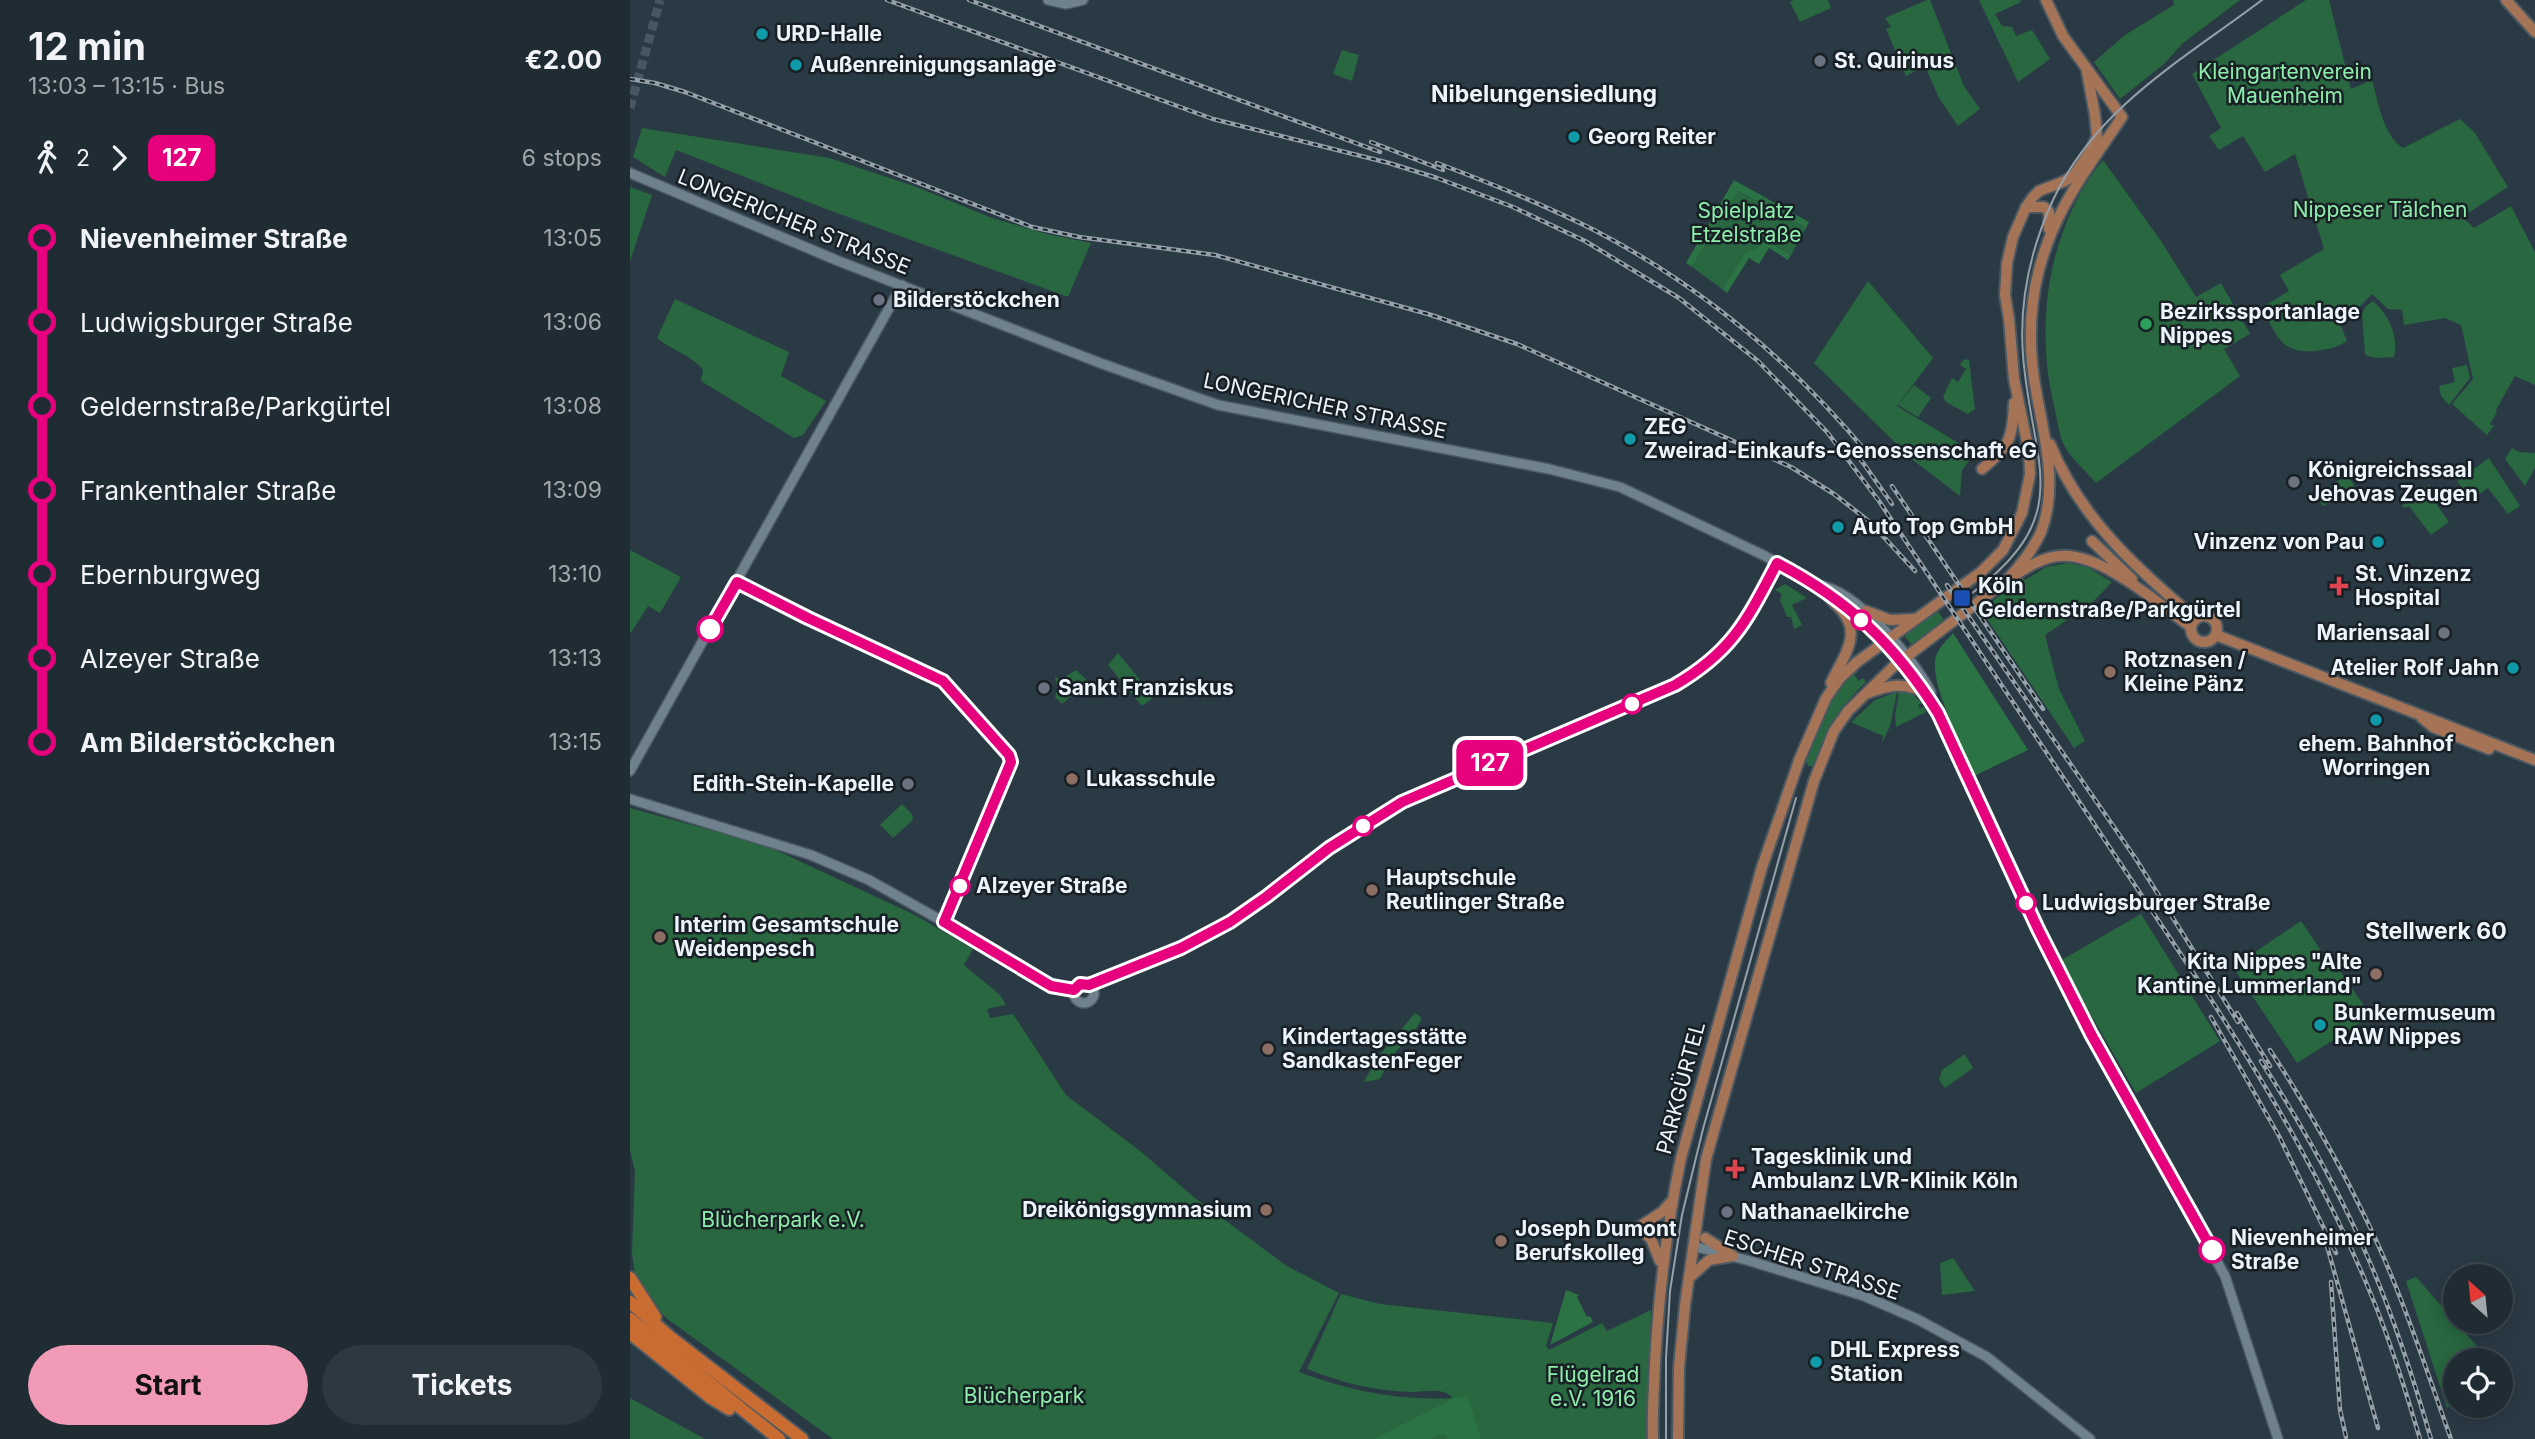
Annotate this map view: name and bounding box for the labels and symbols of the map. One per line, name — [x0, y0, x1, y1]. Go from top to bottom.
place label: URD-Halle — [776, 21, 882, 46]
marker: URD-Halle — [754, 26, 770, 42]
place label: St. Quirinus — [1834, 48, 1954, 73]
place label: Außenreinigungsanlage — [810, 52, 1057, 77]
marker: St. Quirinus — [1812, 53, 1828, 69]
marker: Außenreinigungsanlage — [788, 57, 804, 73]
park label: Kleingartenverein Mauenheim — [2198, 59, 2372, 108]
district label: Nibelungensiedlung — [1431, 80, 1657, 108]
place label: Georg Reiter — [1588, 124, 1716, 149]
marker: Georg Reiter — [1566, 129, 1582, 145]
street label: LONGERICHER STRASSE — [674, 163, 914, 280]
park label: Nippeser Tälchen — [2293, 197, 2467, 222]
park label: Spielplatz Etzelstraße — [1691, 198, 1801, 247]
place label: Bilderstöckchen — [893, 287, 1060, 312]
marker: Bilderstöckchen — [871, 292, 887, 308]
place label: Bezirkssportanlage Nippes — [2160, 299, 2360, 348]
marker: Bezirkssportanlage Nippes — [2138, 316, 2154, 332]
street label: LONGERICHER STRASSE — [1201, 367, 1449, 444]
place label: ZEG Zweirad-Einkaufs-Genossenschaft eG — [1644, 414, 2037, 463]
marker: ZEG Zweirad-Einkaufs-Genossenschaft eG — [1622, 431, 1638, 447]
place label: Königreichssaal Jehovas Zeugen — [2308, 457, 2478, 506]
marker: Königreichssaal Jehovas Zeugen — [2286, 474, 2302, 490]
place label: Auto Top GmbH — [1852, 514, 2013, 539]
marker: Auto Top GmbH — [1830, 519, 1846, 535]
place label: Vinzenz von Pau — [2194, 529, 2364, 554]
marker: Vinzenz von Pau — [2370, 534, 2386, 550]
place label: St. Vinzenz Hospital — [2355, 561, 2471, 610]
place label: Köln Geldernstraße/Parkgürtel — [1978, 573, 2241, 622]
marker: St. Vinzenz Hospital — [2329, 576, 2349, 596]
marker: Köln Geldernstraße/Parkgürtel — [1952, 588, 1972, 608]
unlabelled marker — [1851, 610, 1871, 630]
unlabelled marker — [697, 616, 723, 642]
place label: Mariensaal — [2316, 620, 2430, 645]
marker: Mariensaal — [2436, 625, 2452, 641]
place label: Rotznasen / Kleine Pänz — [2124, 647, 2246, 696]
place label: Atelier Rolf Jahn — [2330, 655, 2499, 680]
marker: Atelier Rolf Jahn — [2505, 660, 2521, 676]
marker: Rotznasen / Kleine Pänz — [2102, 664, 2118, 680]
place label: Sankt Franziskus — [1058, 675, 1234, 700]
marker: Sankt Franziskus — [1036, 680, 1052, 696]
unlabelled marker — [1622, 694, 1642, 714]
marker: ehem. Bahnhof Worringen — [2368, 712, 2384, 728]
place label: ehem. Bahnhof Worringen — [2298, 731, 2454, 780]
line badge: 127 — [1450, 740, 1530, 786]
place label: Lukasschule — [1086, 766, 1216, 791]
place label: Edith-Stein-Kapelle — [692, 771, 894, 796]
marker: Lukasschule — [1064, 771, 1080, 787]
marker: Edith-Stein-Kapelle — [900, 776, 916, 792]
unlabelled marker — [1353, 816, 1373, 836]
place label: Hauptschule Reutlinger Straße — [1386, 865, 1565, 914]
place label: Alzeyer Straße — [976, 873, 1128, 898]
marker: Alzeyer Straße — [950, 876, 970, 896]
marker: Hauptschule Reutlinger Straße — [1364, 882, 1380, 898]
place label: Ludwigsburger Straße — [2042, 890, 2271, 915]
marker: Ludwigsburger Straße — [2016, 893, 2036, 913]
place label: Interim Gesamtschule Weidenpesch — [674, 912, 899, 961]
district label: Stellwerk 60 — [2365, 917, 2507, 945]
marker: Interim Gesamtschule Weidenpesch — [652, 929, 668, 945]
place label: Kita Nippes "Alte Kantine Lummerland" — [2137, 949, 2362, 998]
marker: Kita Nippes "Alte Kantine Lummerland" — [2368, 966, 2384, 982]
place label: Bunkermuseum RAW Nippes — [2334, 1000, 2496, 1049]
marker: Bunkermuseum RAW Nippes — [2312, 1017, 2328, 1033]
street label: PARKGÜRTEL — [1650, 1019, 1710, 1157]
place label: Kindertagesstätte SandkastenFeger — [1282, 1024, 1467, 1073]
marker: Kindertagesstätte SandkastenFeger — [1260, 1041, 1276, 1057]
place label: Tagesklinik und Ambulanz LVR-Klinik Köln — [1751, 1144, 2018, 1193]
marker: Tagesklinik und Ambulanz LVR-Klinik Köln — [1725, 1159, 1745, 1179]
place label: Dreikönigsgymnasium — [1022, 1197, 1252, 1222]
place label: Nathanaelkirche — [1741, 1199, 1910, 1224]
marker: Dreikönigsgymnasium — [1258, 1202, 1274, 1218]
marker: Nathanaelkirche — [1719, 1204, 1735, 1220]
park label: Blücherpark e.V. — [701, 1207, 865, 1232]
place label: Joseph Dumont Berufskolleg — [1515, 1216, 1677, 1265]
street label: ESCHER STRASSE — [1721, 1224, 1903, 1305]
place label: Nievenheimer Straße — [2231, 1225, 2375, 1274]
marker: Joseph Dumont Berufskolleg — [1493, 1233, 1509, 1249]
marker: Nievenheimer Straße — [2199, 1237, 2225, 1263]
north arrow — [2443, 1264, 2513, 1334]
place label: DHL Express Station — [1830, 1337, 1960, 1386]
marker: DHL Express Station — [1808, 1354, 1824, 1370]
park label: Flügelrad e.V. 1916 — [1547, 1362, 1639, 1411]
park label: Blücherpark — [964, 1383, 1085, 1408]

